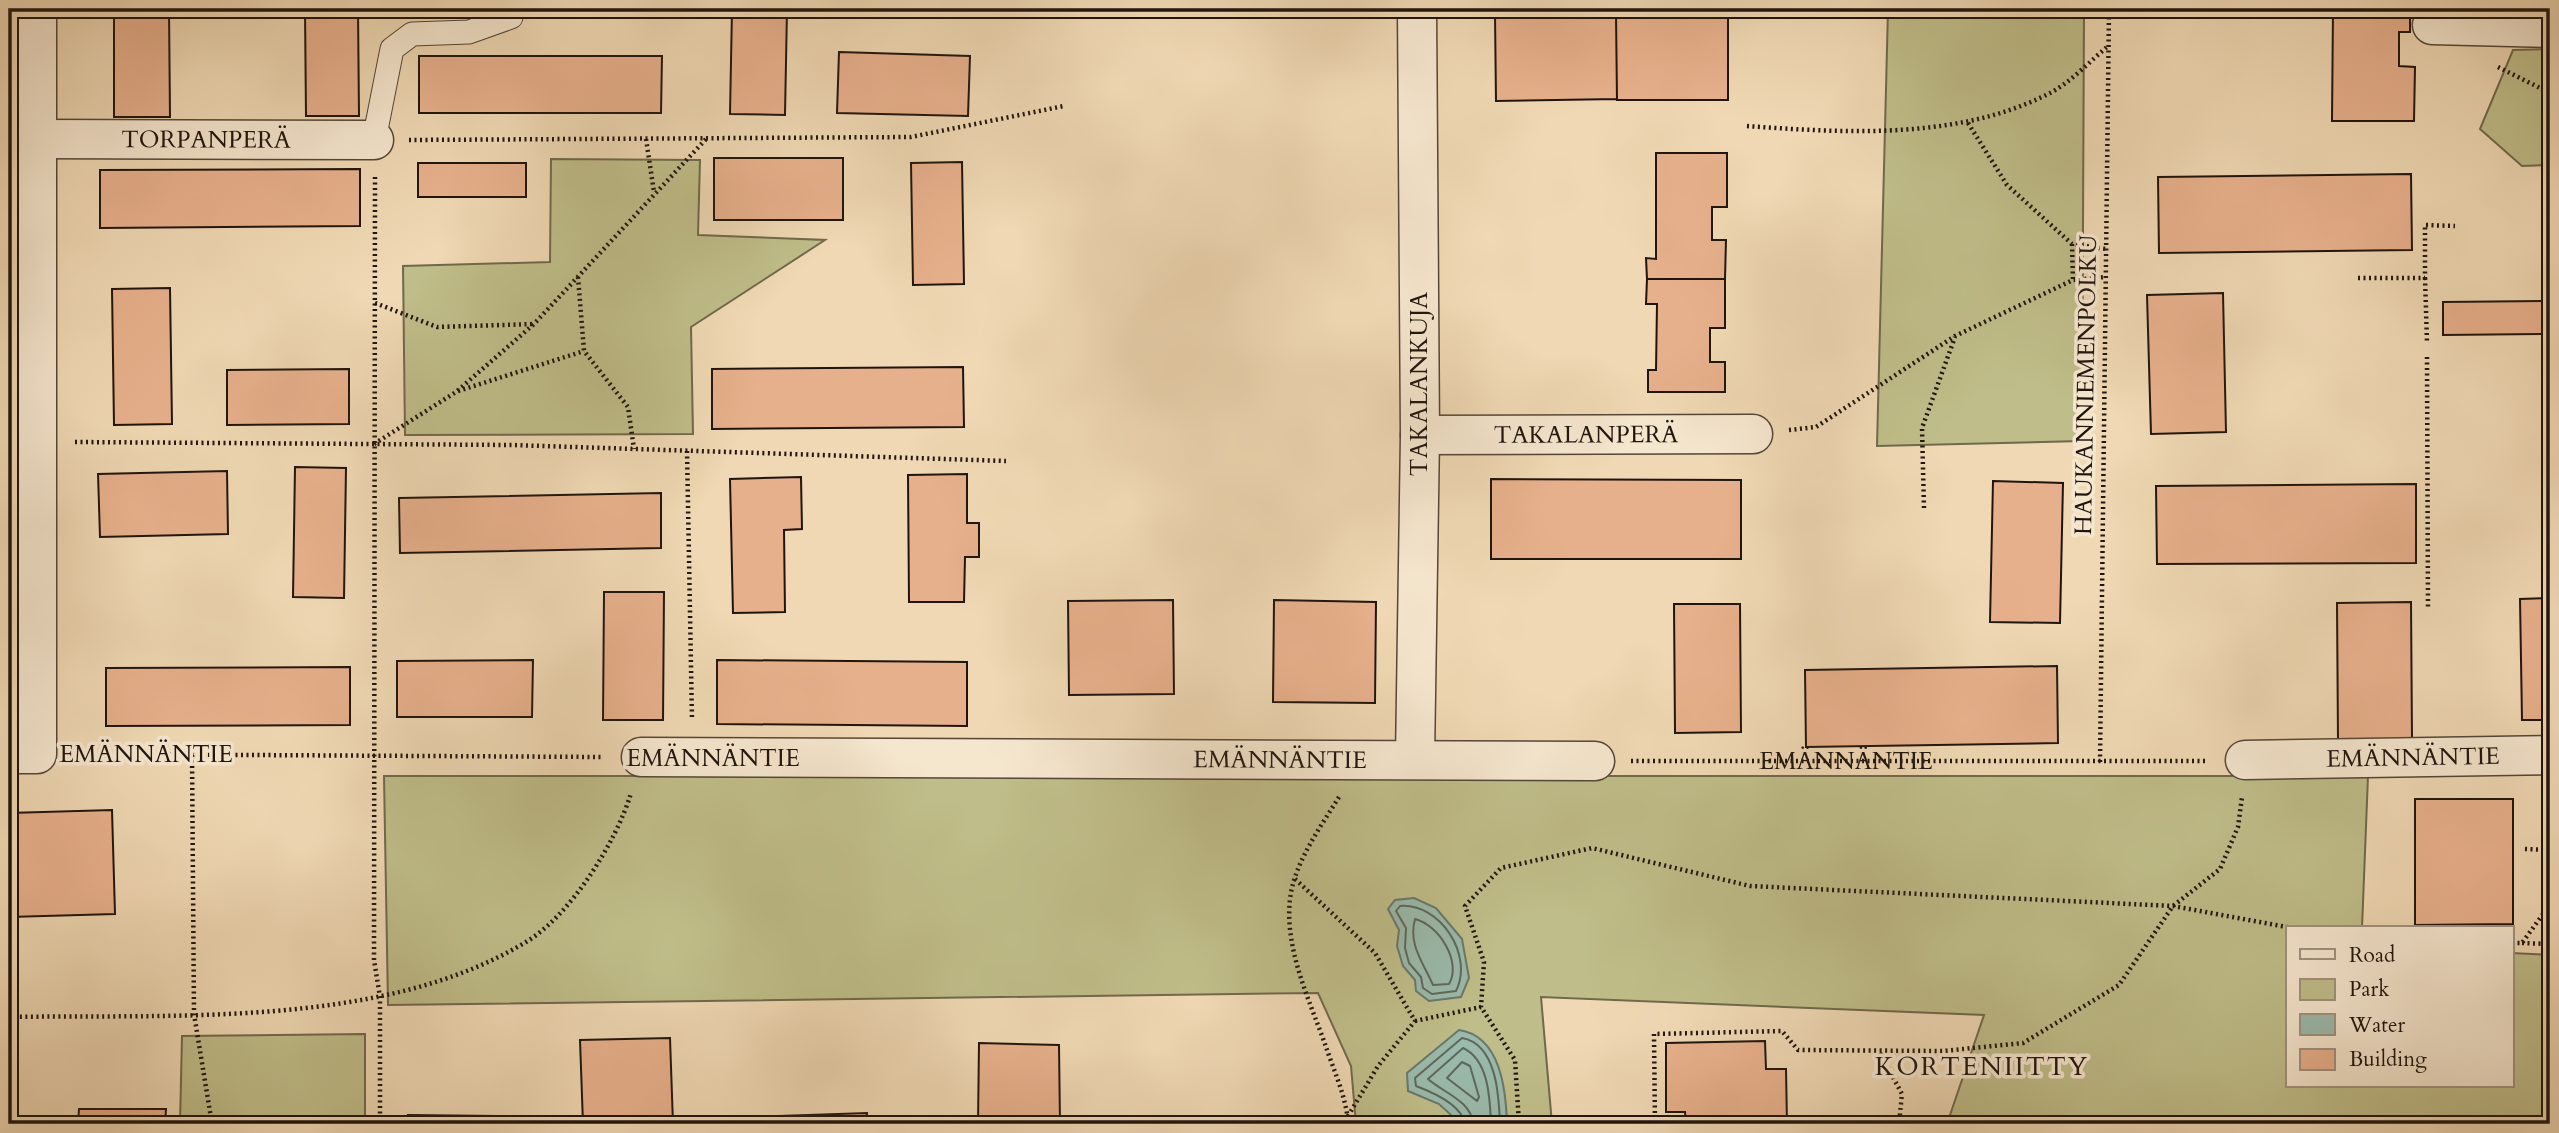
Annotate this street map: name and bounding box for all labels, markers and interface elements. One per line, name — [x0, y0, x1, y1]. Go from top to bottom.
street label: TORPANPERÄ — [121, 123, 292, 156]
street label: HAUKANNIEMENPOLKU — [2067, 234, 2105, 535]
street label: TAKALANKUJA — [1403, 291, 1436, 476]
street label: TAKALANPERÄ — [1494, 418, 1679, 451]
street label: EMÄNNÄNTIE — [59, 738, 233, 771]
street label: EMÄNNÄNTIE — [2326, 739, 2500, 775]
street label: EMÄNNÄNTIE — [626, 742, 800, 775]
street label: EMÄNNÄNTIE — [1193, 743, 1367, 777]
street label: EMÄNNÄNTIE — [1759, 745, 1933, 778]
legend — [2286, 926, 2514, 1088]
text: Road — [2349, 941, 2395, 970]
text: Park — [2349, 975, 2390, 1004]
text: Water — [2348, 1011, 2405, 1040]
text: Building — [2349, 1045, 2427, 1074]
district label: KORTENIITTY — [1875, 1049, 2089, 1084]

